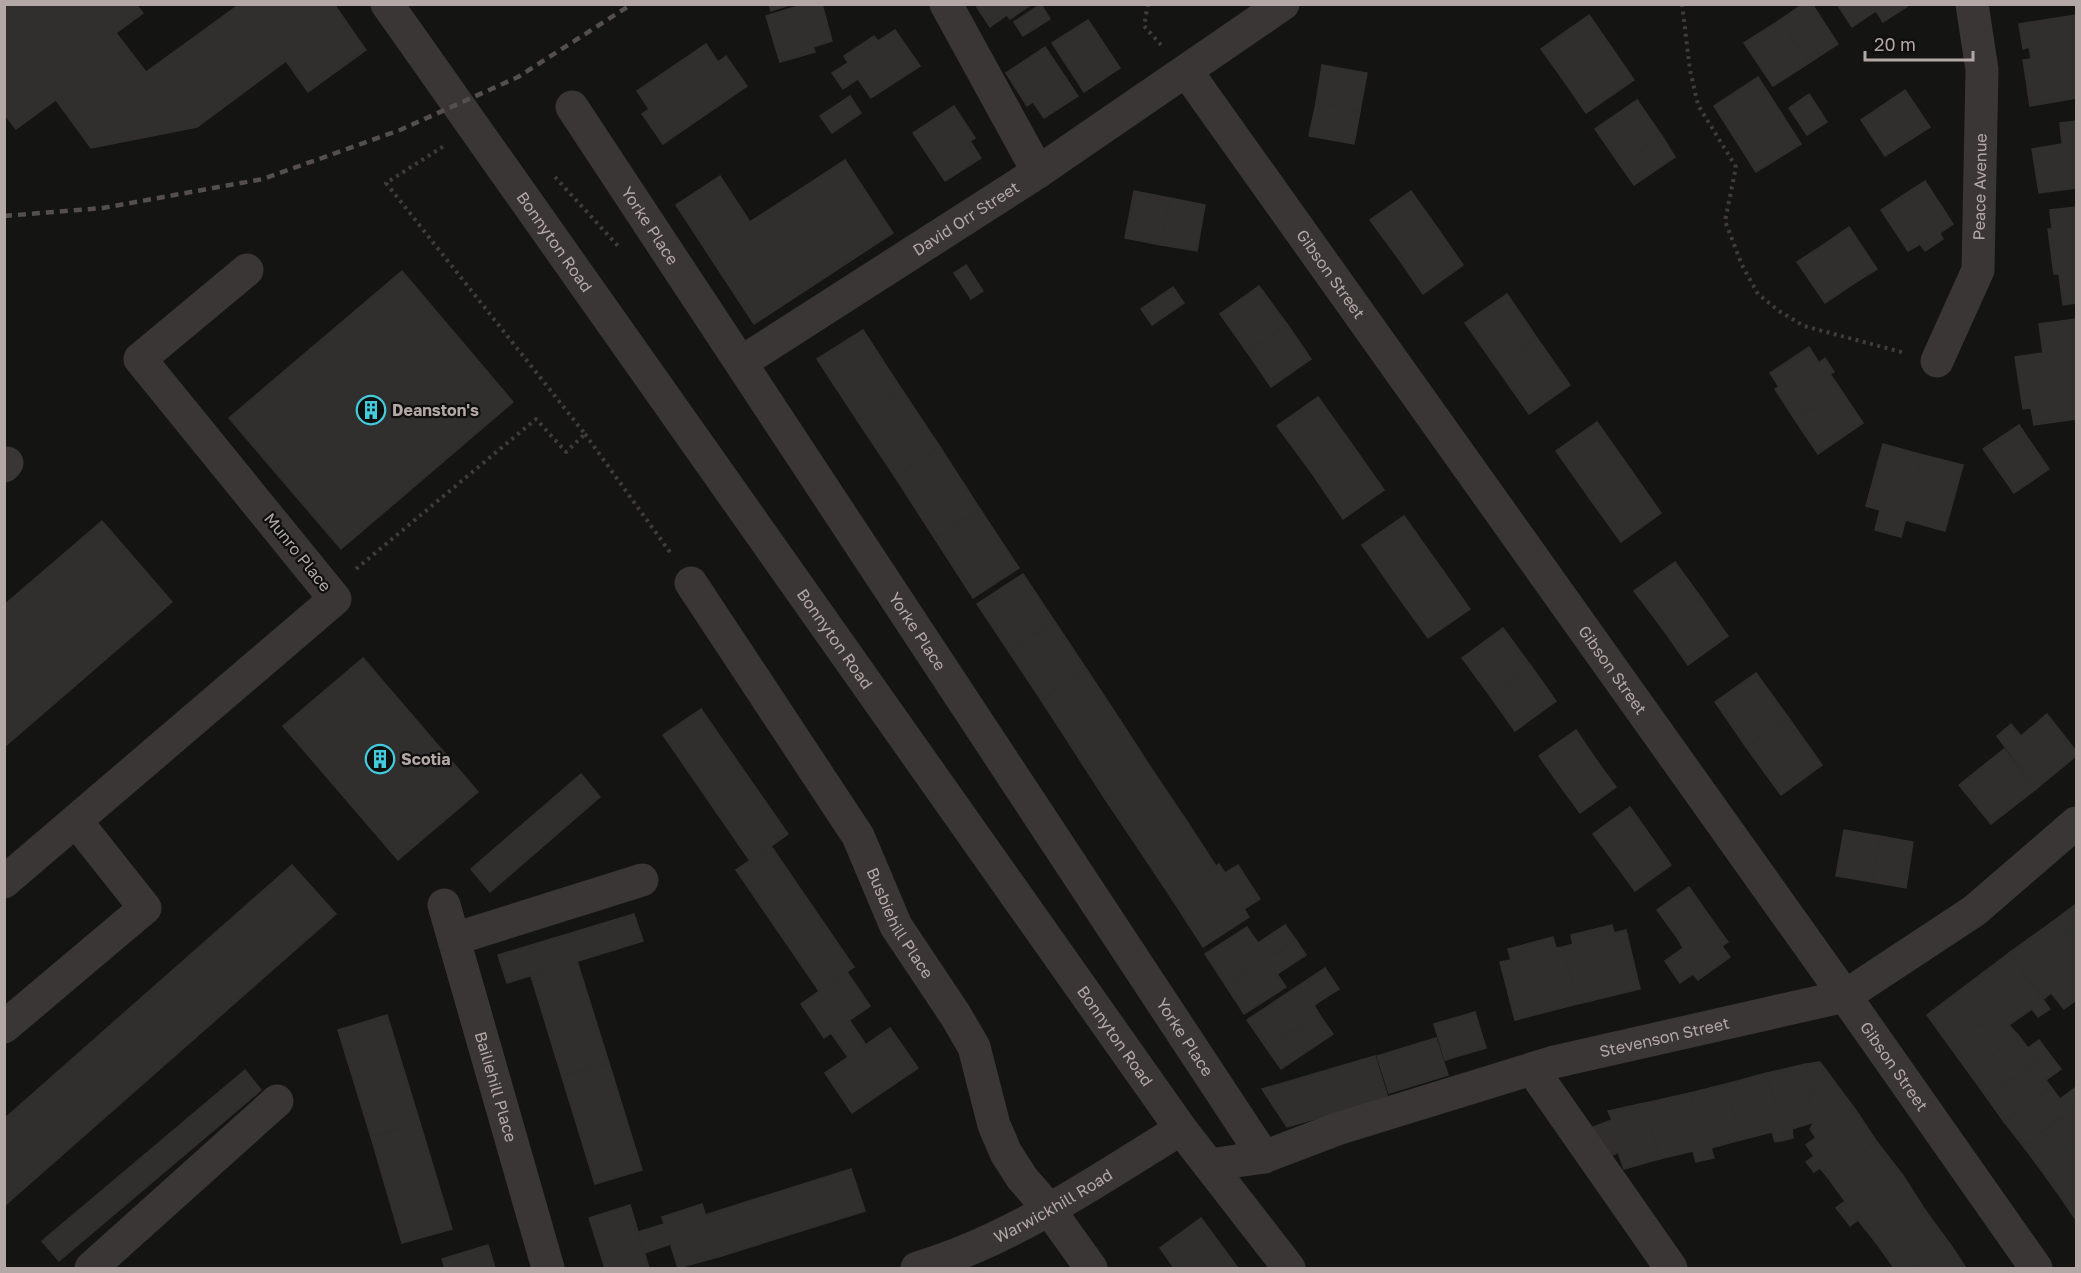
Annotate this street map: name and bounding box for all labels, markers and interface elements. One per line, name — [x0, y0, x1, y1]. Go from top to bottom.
scale bar — [1865, 24, 1973, 62]
text: 20 m — [1874, 33, 1916, 55]
street label: Peace Avenue — [1969, 133, 1991, 241]
street label: David Orr Street — [909, 177, 1023, 260]
street label: Yorke Place — [617, 183, 683, 268]
street label: Bonnyton Road — [513, 188, 597, 296]
street label: Gibson Street — [1292, 226, 1369, 322]
building icon: Deanston's — [355, 394, 387, 426]
place label: Deanston's — [392, 400, 479, 420]
street label: Munro Place — [260, 509, 336, 595]
street label: Bonnyton Road — [793, 585, 877, 693]
street label: Yorke Place — [885, 588, 951, 674]
street label: Gibson Street — [1574, 621, 1651, 718]
building icon: Scotia — [364, 743, 396, 775]
place label: Scotia — [401, 749, 451, 769]
street label: Busbiehill Place — [862, 864, 938, 982]
street label: Bonnyton Road — [1073, 982, 1158, 1090]
street label: Yorke Place — [1152, 994, 1218, 1080]
street label: Stevenson Street — [1598, 1013, 1731, 1061]
street label: Gibson Street — [1856, 1017, 1933, 1115]
street label: Bailiehill Place — [471, 1029, 521, 1144]
street label: Warwickhill Road — [990, 1164, 1116, 1247]

